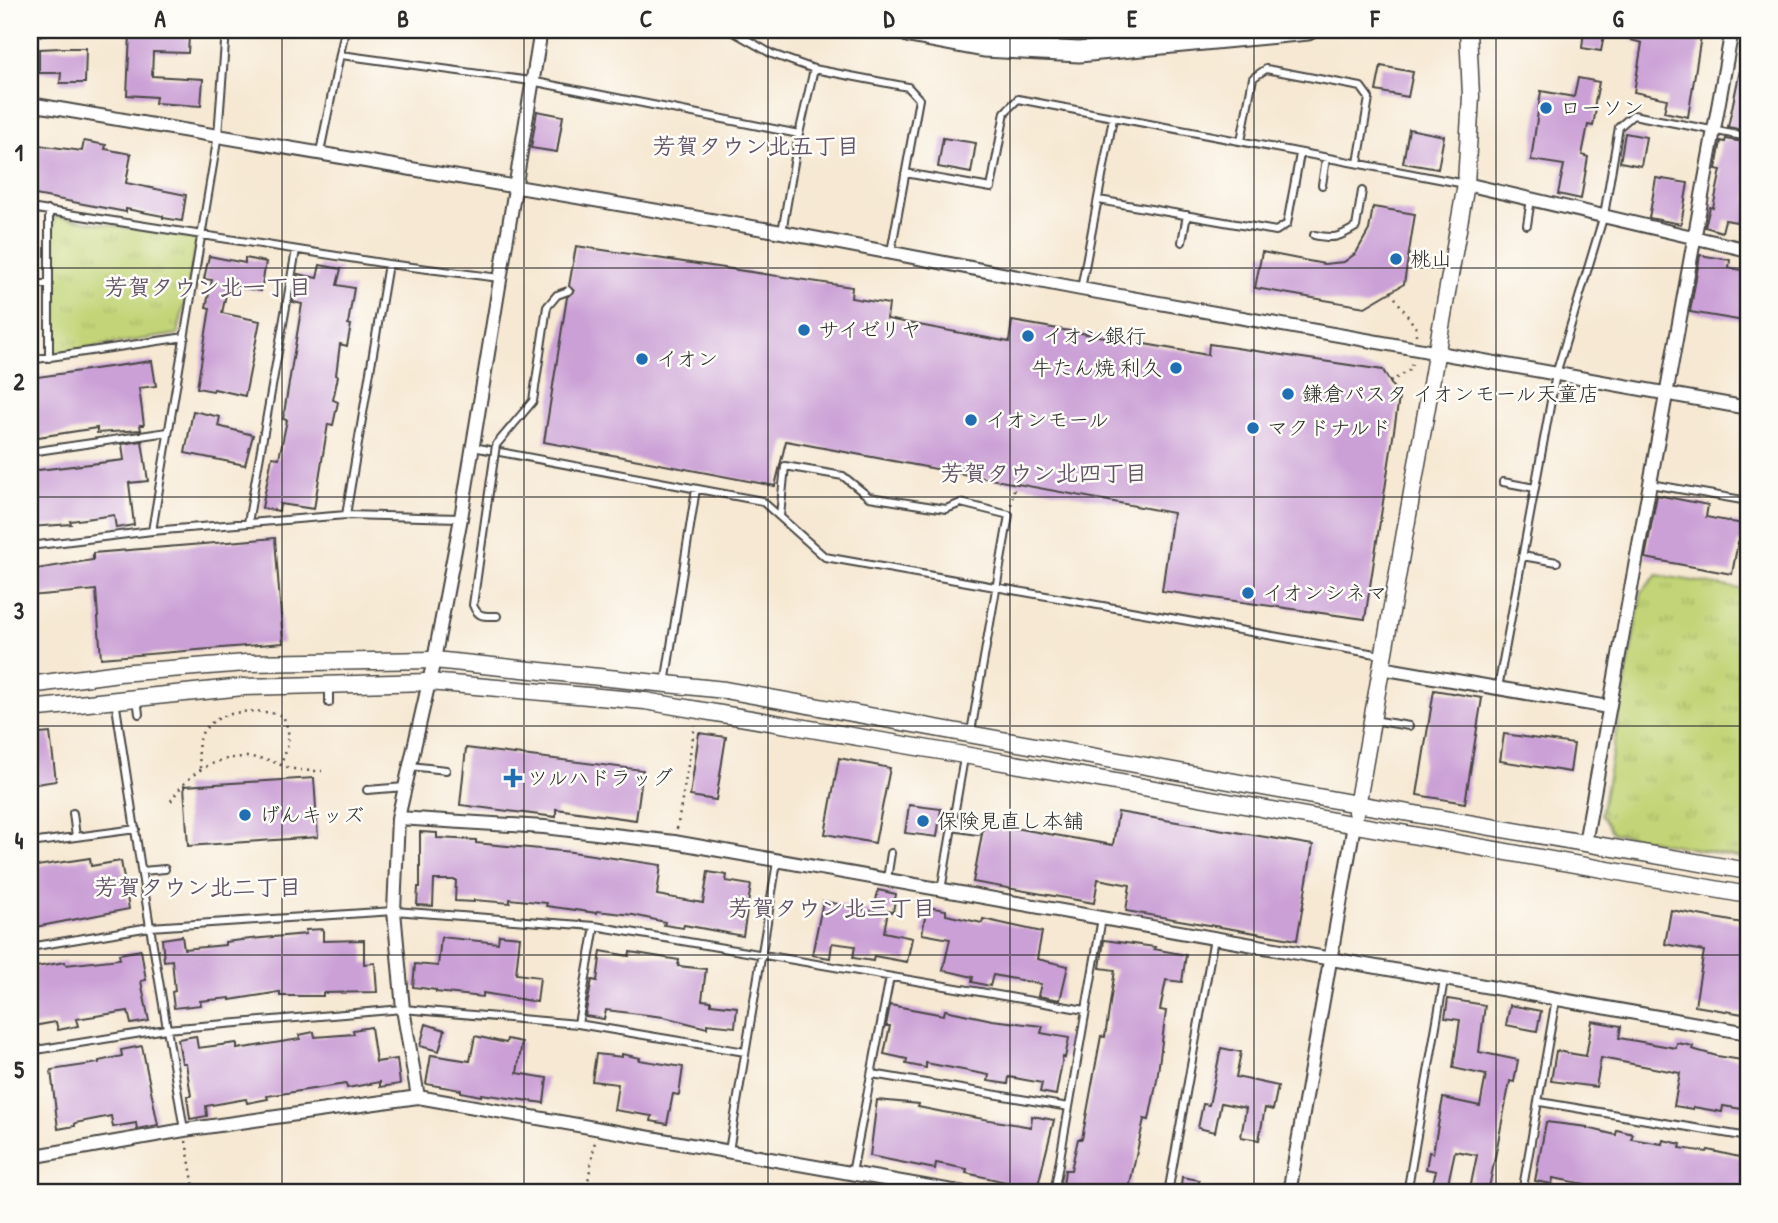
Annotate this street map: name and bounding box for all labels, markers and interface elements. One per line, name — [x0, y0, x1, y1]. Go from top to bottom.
text: A — [154, 3, 166, 34]
text: B — [397, 3, 409, 34]
text: C — [640, 3, 652, 34]
text: D — [884, 3, 896, 34]
text: E — [1127, 3, 1138, 34]
text: F — [1370, 3, 1381, 34]
text: G — [1612, 3, 1624, 34]
place label: ローソン — [1560, 93, 1644, 122]
marker: ローソン — [1538, 100, 1554, 116]
district label: 芳賀タウン北五丁目 — [653, 130, 860, 161]
text: 1 — [15, 137, 23, 168]
place label: 桃山 — [1410, 244, 1452, 273]
marker: 桃山 — [1388, 251, 1404, 267]
district label: 芳賀タウン北一丁目 — [105, 271, 312, 302]
place label: サイゼリヤ — [818, 315, 922, 344]
place label: イオン銀行 — [1042, 321, 1146, 350]
marker: サイゼリヤ — [796, 322, 812, 338]
marker: イオン銀行 — [1020, 328, 1036, 344]
place label: イオン — [656, 344, 718, 373]
marker: イオン — [634, 351, 650, 367]
place label: 牛たん焼 利久 — [1031, 353, 1162, 382]
marker: 牛たん焼 利久 — [1168, 360, 1184, 376]
text: 2 — [14, 366, 25, 397]
place label: 鎌倉パスタ イオンモール天童店 — [1302, 379, 1599, 408]
marker: 鎌倉パスタ イオンモール天童店 — [1280, 386, 1296, 402]
place label: イオンモール — [985, 405, 1109, 434]
marker: イオンモール — [963, 412, 979, 428]
place label: マクドナルド — [1267, 413, 1391, 442]
marker: マクドナルド — [1245, 420, 1261, 436]
district label: 芳賀タウン北四丁目 — [941, 457, 1148, 488]
place label: イオンシネマ — [1262, 578, 1387, 607]
marker: イオンシネマ — [1240, 585, 1256, 601]
text: 3 — [14, 595, 24, 626]
place label: ツルハドラッグ — [527, 763, 673, 792]
marker: ツルハドラッグ — [505, 770, 521, 786]
place label: げんキッズ — [259, 800, 364, 829]
place label: 保険見直し本舗 — [937, 806, 1084, 835]
marker: げんキッズ — [237, 807, 253, 823]
marker: 保険見直し本舗 — [915, 813, 931, 829]
text: 4 — [15, 825, 24, 856]
district label: 芳賀タウン北二丁目 — [95, 871, 302, 902]
district label: 芳賀タウン北三丁目 — [729, 892, 936, 923]
text: 5 — [14, 1054, 24, 1085]

